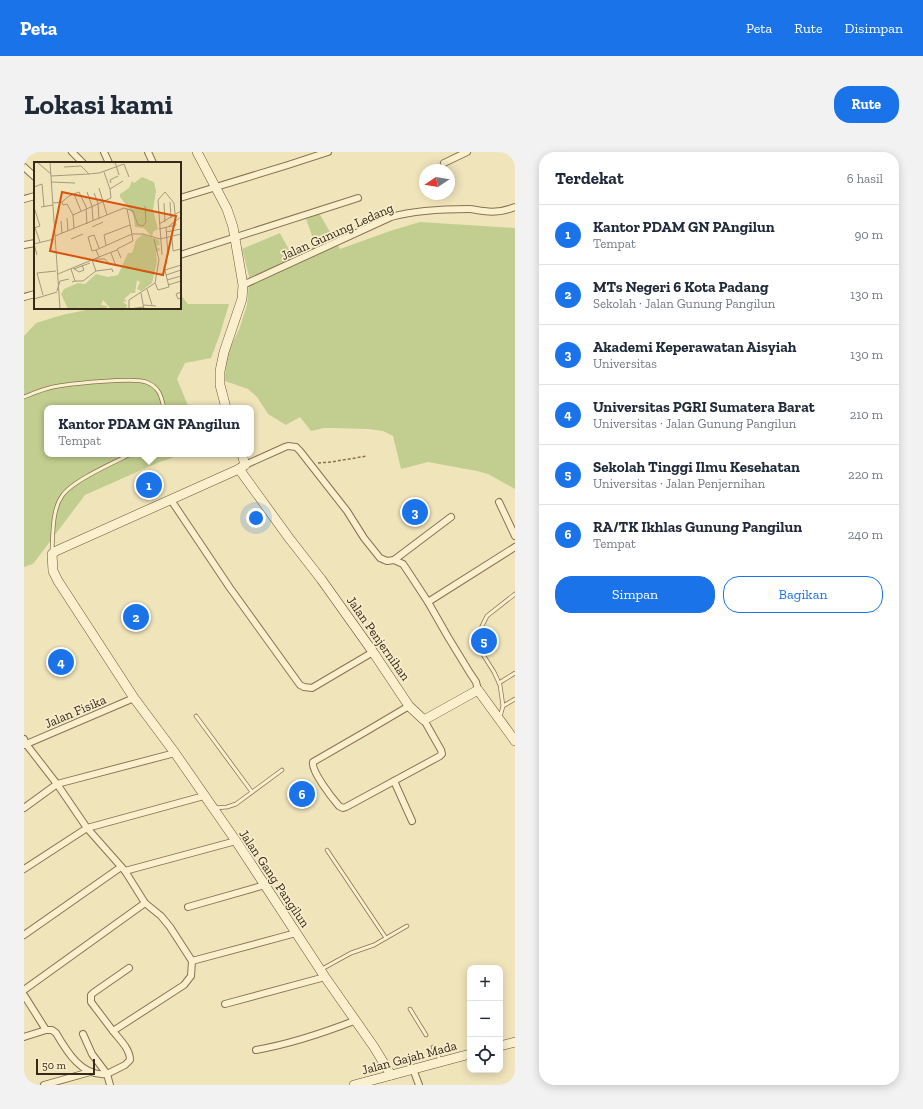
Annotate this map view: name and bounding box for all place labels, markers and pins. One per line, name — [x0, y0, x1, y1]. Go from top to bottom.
pin: 1 — [136, 470, 162, 500]
pin: 3 — [402, 497, 428, 527]
pin: 2 — [123, 602, 149, 632]
pin: 5 — [471, 626, 497, 656]
pin: 4 — [48, 647, 74, 677]
pin: 6 — [289, 779, 315, 809]

